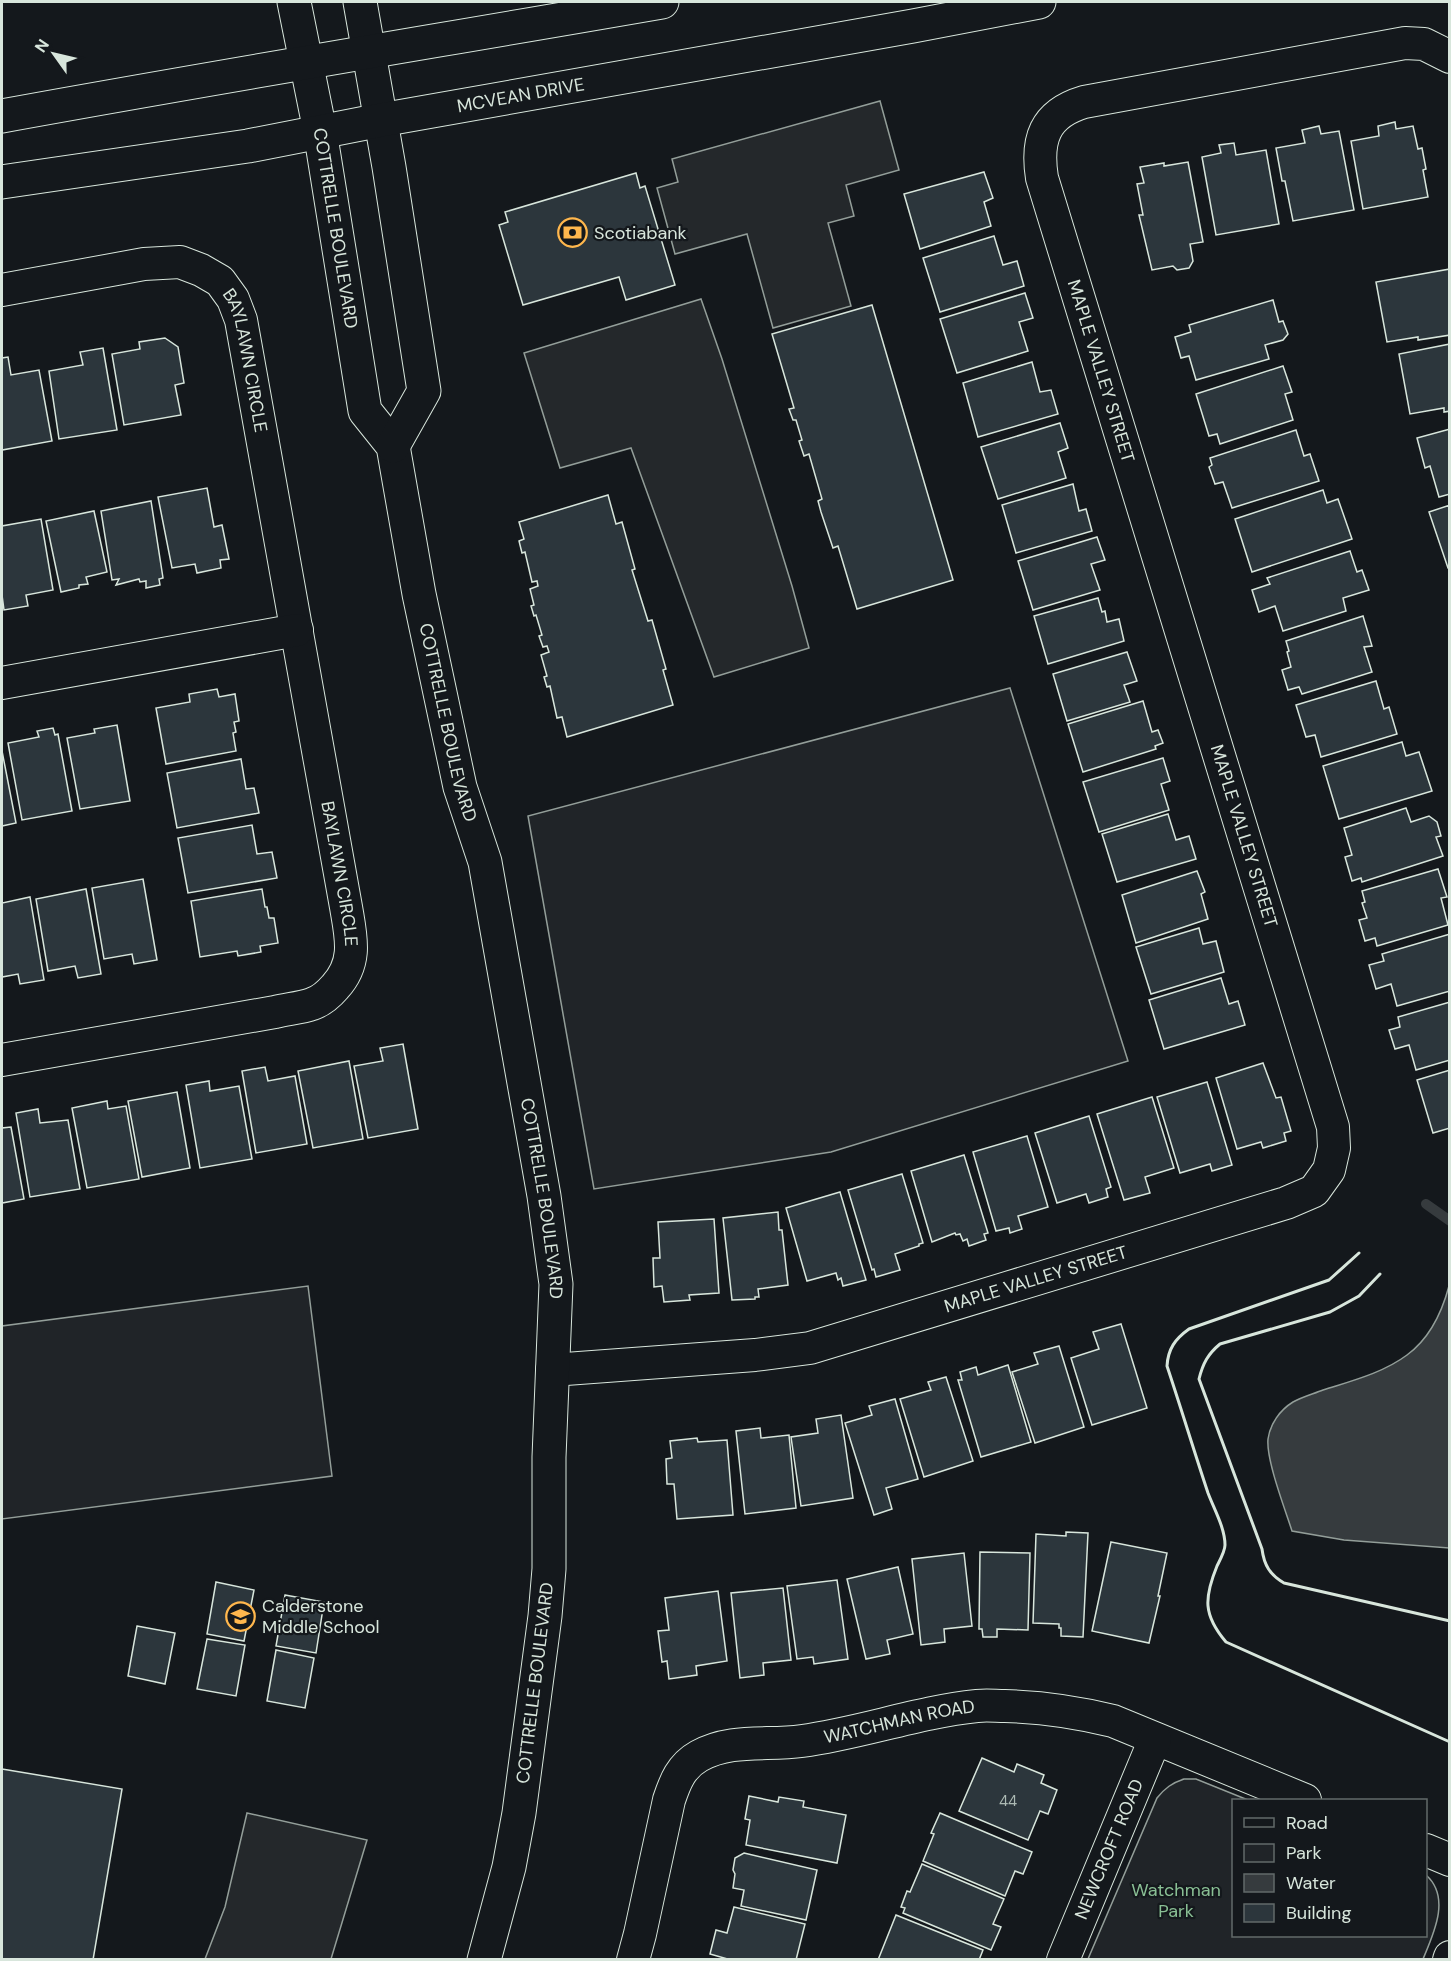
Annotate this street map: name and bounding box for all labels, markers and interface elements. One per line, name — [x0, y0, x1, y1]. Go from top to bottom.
north arrow — [24, 24, 84, 84]
text: N — [30, 35, 54, 57]
street label: MCVEAN DRIVE — [455, 72, 586, 118]
street label: COTTRELLE BOULEVARD — [308, 126, 364, 330]
bank icon: Scotiabank — [557, 217, 589, 249]
place label: Scotiabank — [594, 221, 687, 245]
street label: MAPLE VALLEY STREET — [1062, 277, 1140, 465]
street label: BAYLAWN CIRCLE — [217, 283, 273, 434]
street label: COTTRELLE BOULEVARD — [414, 621, 483, 825]
street label: MAPLE VALLEY STREET — [1205, 742, 1283, 930]
street label: BAYLAWN CIRCLE — [315, 799, 363, 947]
street label: COTTRELLE BOULEVARD — [515, 1096, 568, 1299]
street label: MAPLE VALLEY STREET — [941, 1240, 1130, 1318]
street label: COTTRELLE BOULEVARD — [511, 1581, 559, 1785]
place label: Calderstone Middle School — [262, 1594, 380, 1639]
school or university icon: Calderstone Middle School — [225, 1600, 257, 1632]
street label: WATCHMAN ROAD — [822, 1694, 976, 1749]
street label: NEWCROFT ROAD — [1069, 1775, 1149, 1923]
house number: 44 — [999, 1791, 1017, 1811]
legend — [1232, 1799, 1427, 1937]
text: Road — [1286, 1811, 1328, 1835]
text: Park — [1286, 1841, 1322, 1865]
text: Water — [1286, 1871, 1336, 1895]
park label: Watchman Park — [1131, 1878, 1221, 1923]
text: Building — [1286, 1901, 1351, 1925]

